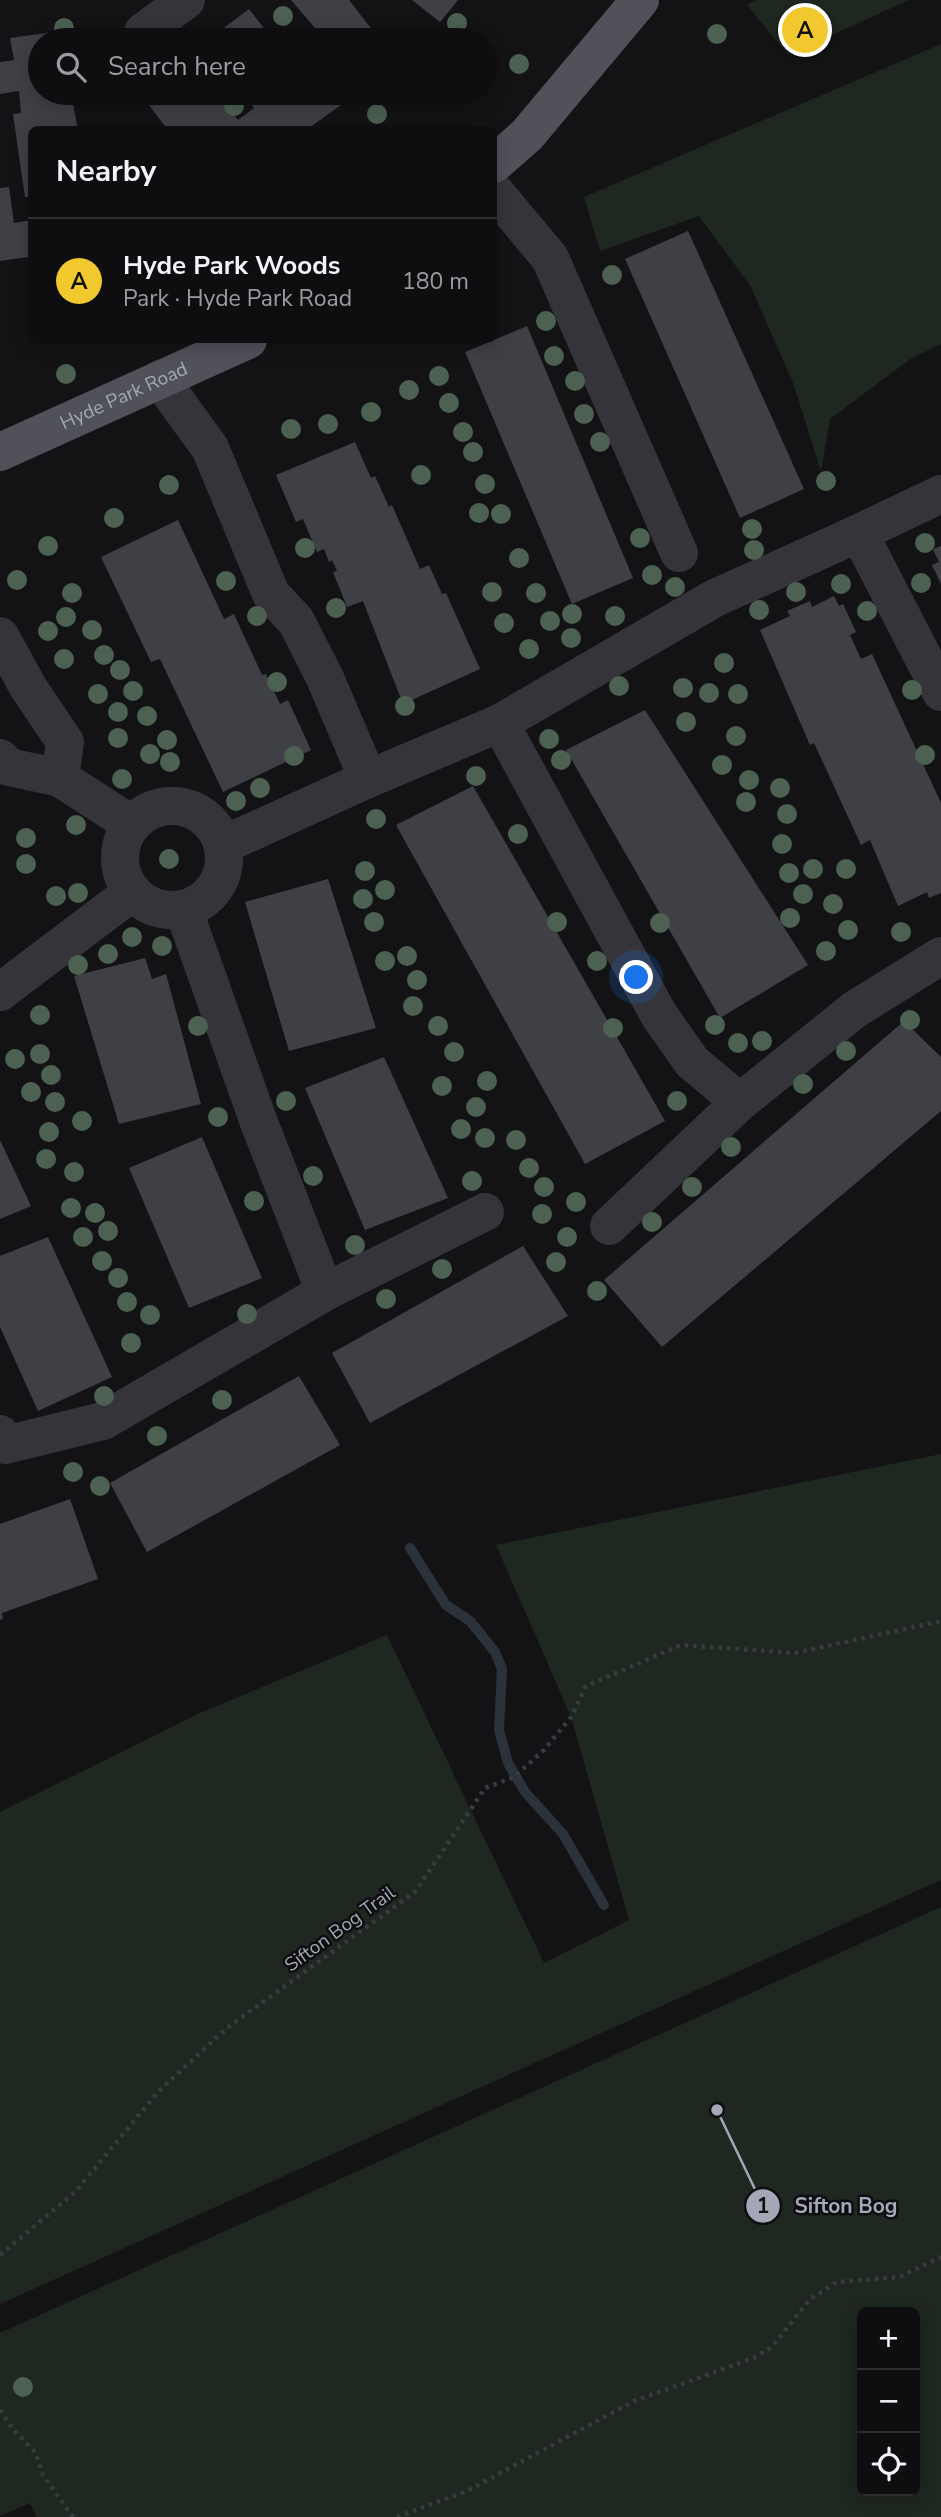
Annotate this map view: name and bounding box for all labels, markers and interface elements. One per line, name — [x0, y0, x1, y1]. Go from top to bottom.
pin: A — [782, 4, 828, 56]
search box — [28, 28, 497, 105]
icon: search — [52, 48, 90, 86]
text: Search here — [108, 49, 246, 84]
text: Nearby — [56, 151, 156, 192]
text: Hyde Park Woods — [123, 248, 341, 283]
text: A — [70, 266, 88, 297]
text: 180 m — [402, 266, 469, 297]
text: Park · Hyde Park Road — [123, 283, 352, 314]
street label: Hyde Park Road — [56, 356, 192, 436]
your location — [619, 960, 653, 994]
street label: Sifton Bog Trail — [279, 1880, 401, 1978]
callout: Sifton Bog — [745, 2185, 911, 2227]
text: 1 — [757, 2192, 769, 2220]
text: Sifton Bog — [795, 2192, 897, 2220]
map controls — [857, 2307, 920, 2496]
button: + — [857, 2307, 920, 2370]
button: − — [857, 2370, 920, 2433]
button: locate — [857, 2433, 920, 2496]

